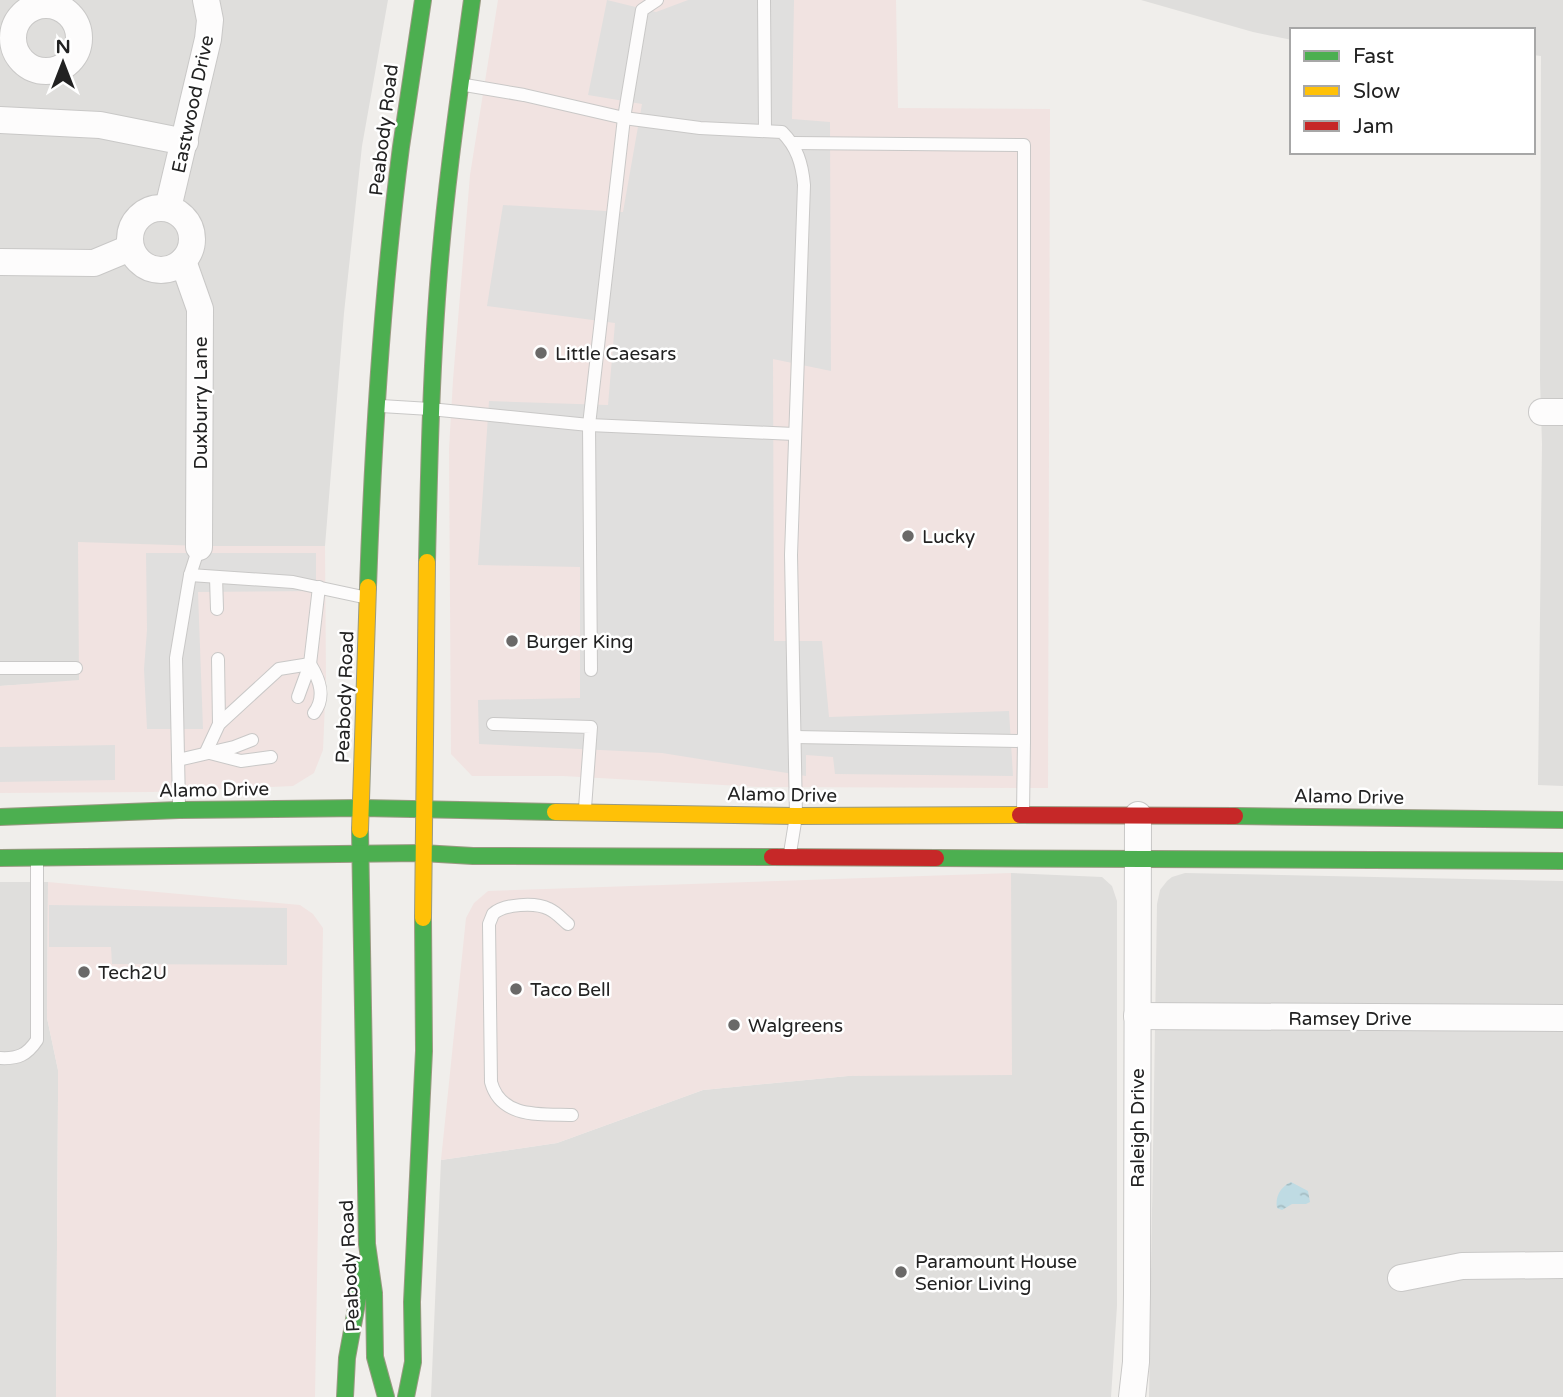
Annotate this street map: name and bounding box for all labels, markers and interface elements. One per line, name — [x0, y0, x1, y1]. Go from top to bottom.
north arrow — [28, 28, 98, 98]
legend — [1290, 28, 1535, 154]
street label: Eastwood Drive — [168, 33, 218, 175]
text: N — [55, 36, 71, 58]
text: Fast — [1353, 44, 1394, 69]
street label: Peabody Road — [365, 63, 403, 197]
text: Slow — [1353, 79, 1401, 104]
text: Jam — [1353, 114, 1394, 139]
street label: Duxburry Lane — [190, 337, 212, 469]
place label: Little Caesars — [555, 343, 676, 365]
marker: Little Caesars — [533, 345, 549, 361]
place label: Lucky — [922, 526, 975, 548]
marker: Lucky — [900, 528, 916, 544]
street label: Peabody Road — [332, 631, 358, 764]
place label: Burger King — [526, 631, 634, 653]
marker: Burger King — [504, 633, 520, 649]
street label: Alamo Drive — [159, 778, 269, 802]
street label: Alamo Drive — [727, 783, 837, 807]
street label: Alamo Drive — [1294, 785, 1404, 809]
place label: Tech2U — [98, 962, 167, 984]
marker: Tech2U — [76, 964, 92, 980]
place label: Taco Bell — [530, 979, 611, 1001]
marker: Taco Bell — [508, 981, 524, 997]
street label: Ramsey Drive — [1288, 1008, 1412, 1030]
place label: Walgreens — [748, 1015, 843, 1037]
marker: Walgreens — [726, 1017, 742, 1033]
street label: Raleigh Drive — [1127, 1068, 1149, 1188]
street label: Peabody Road — [336, 1199, 364, 1333]
place label: Paramount House Senior Living — [915, 1251, 1077, 1295]
marker: Paramount House Senior Living — [893, 1264, 909, 1280]

